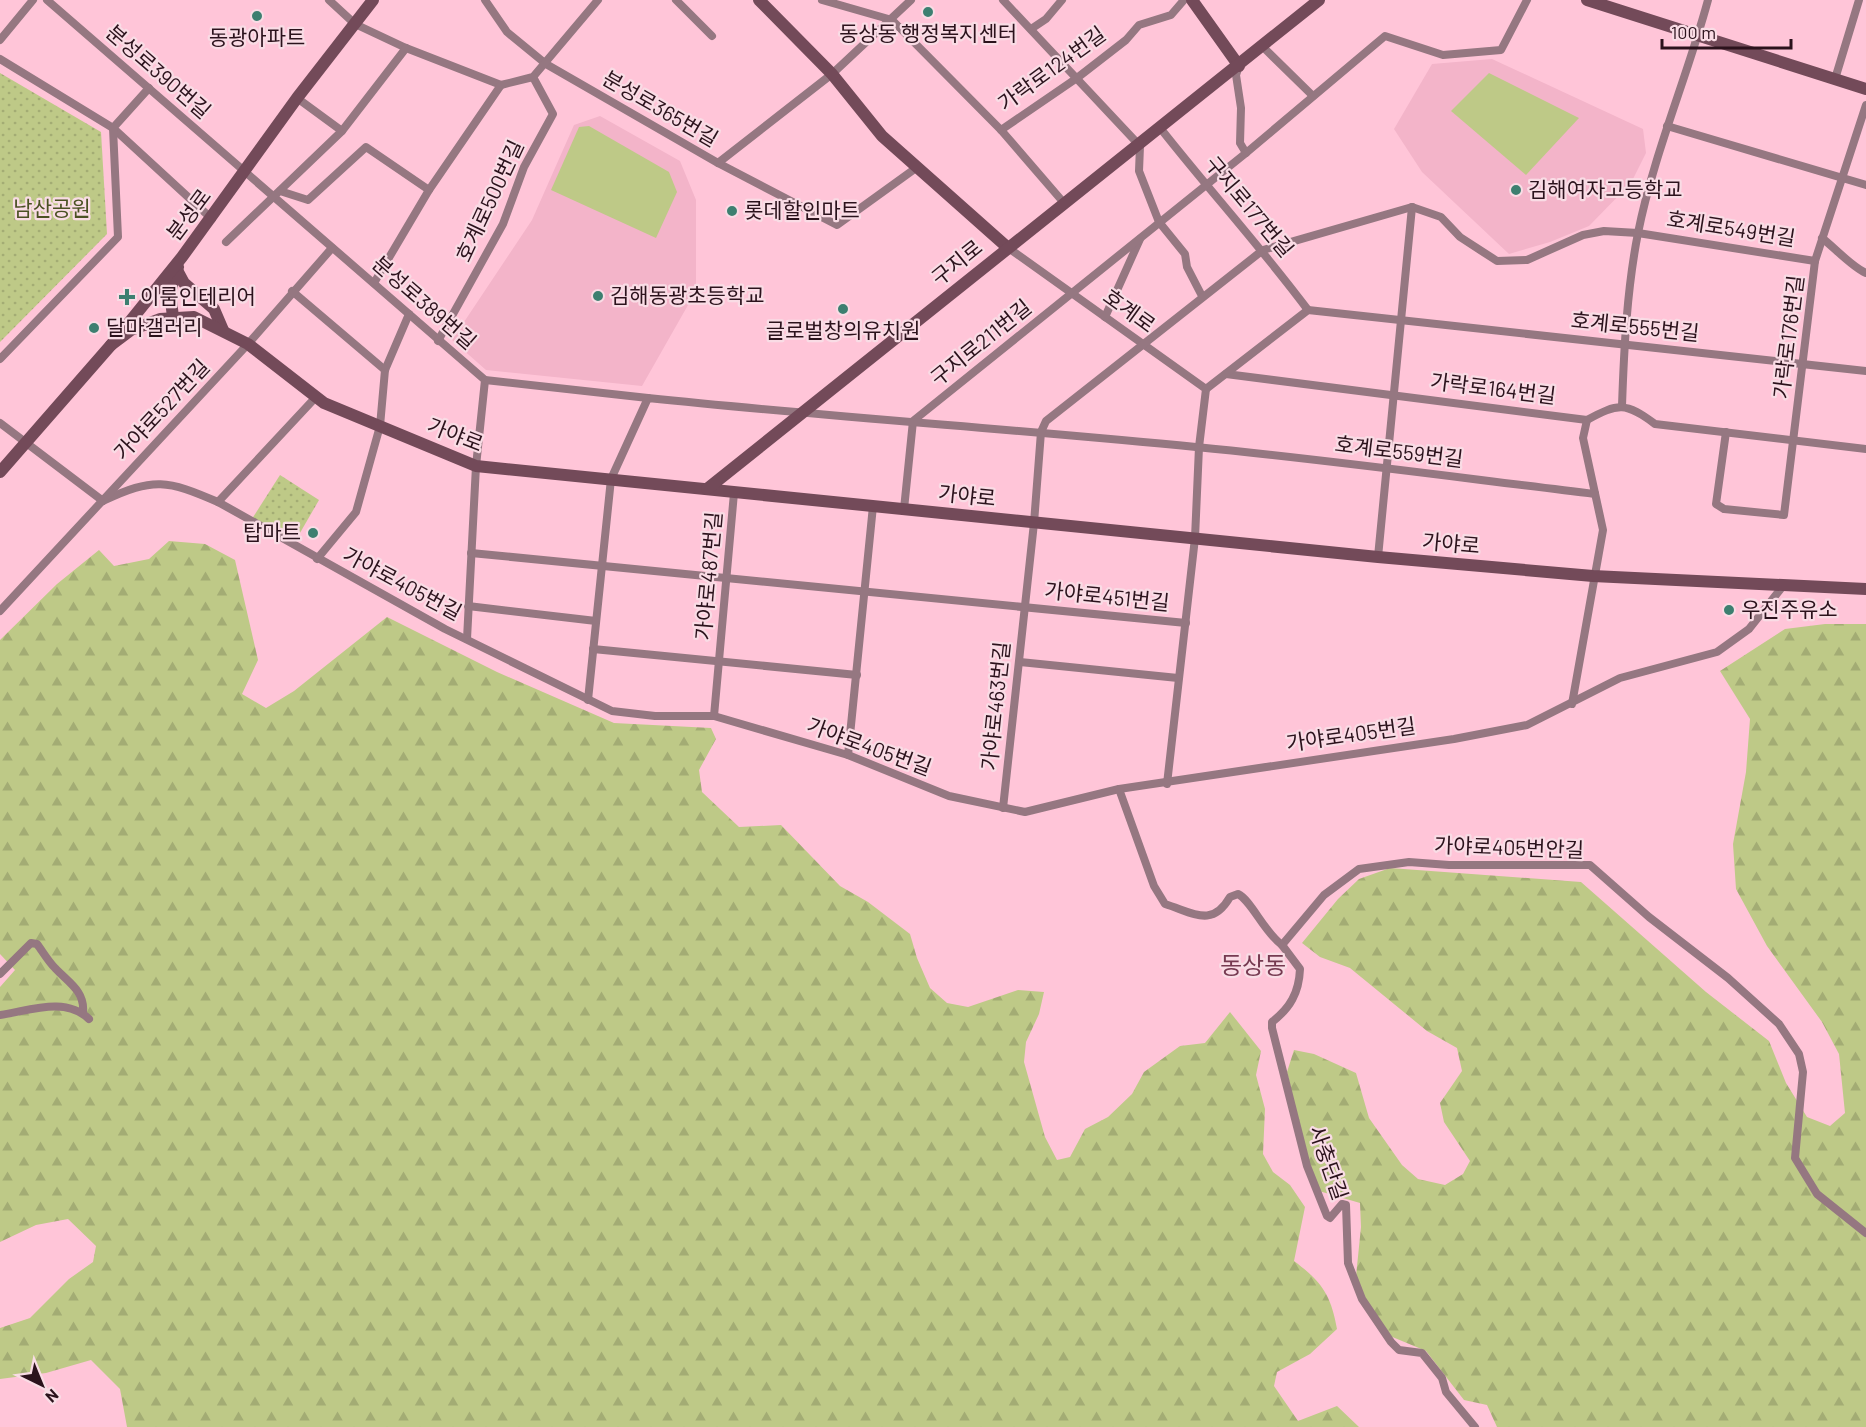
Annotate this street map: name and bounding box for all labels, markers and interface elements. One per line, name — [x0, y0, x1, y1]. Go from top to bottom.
marker: 동상동 행정복지센터 — [921, 5, 935, 19]
marker: 동광아파트 — [250, 9, 264, 23]
scale bar — [1662, 12, 1791, 50]
street label: 분성로390번길 — [102, 19, 216, 123]
place label: 동상동 행정복지센터 — [839, 20, 1017, 45]
street label: 가락로124번길 — [992, 20, 1110, 115]
text: 100 m — [1671, 21, 1716, 43]
place label: 동광아파트 — [209, 24, 305, 49]
street label: 분성로365번길 — [599, 65, 723, 151]
street label: 호계로500번길 — [450, 136, 528, 265]
street label: 구지로177번길 — [1201, 151, 1300, 261]
place label: 김해여자고등학교 — [1528, 176, 1683, 201]
street label: 분성로 — [160, 183, 215, 245]
marker: 김해여자고등학교 — [1509, 183, 1523, 197]
park label: 남산공원 — [13, 195, 91, 220]
place label: 롯데할인마트 — [744, 197, 860, 222]
marker: 롯데할인마트 — [725, 204, 739, 218]
street label: 호계로549번길 — [1665, 205, 1797, 250]
street label: 구지로 — [926, 234, 986, 290]
street label: 분성로389번길 — [368, 250, 482, 354]
street label: 가락로176번길 — [1768, 273, 1808, 400]
place label: 김해동광초등학교 — [610, 282, 765, 307]
place label: 이룸인테리어 — [140, 283, 256, 308]
street label: 호계로 — [1099, 283, 1161, 337]
marker: 이룸인테리어 — [118, 288, 136, 306]
marker: 김해동광초등학교 — [591, 289, 605, 303]
street label: 구지로211번길 — [925, 294, 1035, 390]
marker: 글로벌창의유치원 — [836, 302, 850, 316]
street label: 호계로555번길 — [1570, 306, 1701, 345]
place label: 달마갤러리 — [106, 314, 203, 339]
place label: 글로벌창의유치원 — [766, 317, 920, 342]
marker: 달마갤러리 — [87, 321, 101, 335]
street label: 가야로527번길 — [108, 353, 214, 465]
street label: 가락로164번길 — [1429, 367, 1557, 408]
street label: 가야로 — [424, 412, 487, 456]
street label: 호계로559번길 — [1334, 430, 1465, 471]
street label: 가야로 — [937, 479, 997, 510]
street label: 가야로487번길 — [689, 511, 726, 641]
place label: 탑마트 — [243, 519, 301, 544]
marker: 탑마트 — [306, 526, 320, 540]
street label: 가야로 — [1421, 528, 1481, 557]
street label: 가야로405번길 — [339, 541, 466, 624]
street label: 가야로451번길 — [1043, 577, 1171, 615]
place label: 우진주유소 — [1741, 596, 1838, 621]
marker: 우진주유소 — [1722, 603, 1736, 617]
street label: 가야로463번길 — [975, 640, 1014, 772]
street label: 가야로405번길 — [804, 711, 935, 780]
street label: 가야로405번길 — [1284, 712, 1417, 755]
street label: 가야로405번안길 — [1434, 831, 1585, 862]
district label: 동상동 — [1220, 950, 1286, 979]
street label: 사충단길 — [1305, 1122, 1354, 1203]
north arrow — [12, 1355, 72, 1415]
text: N — [42, 1386, 63, 1407]

